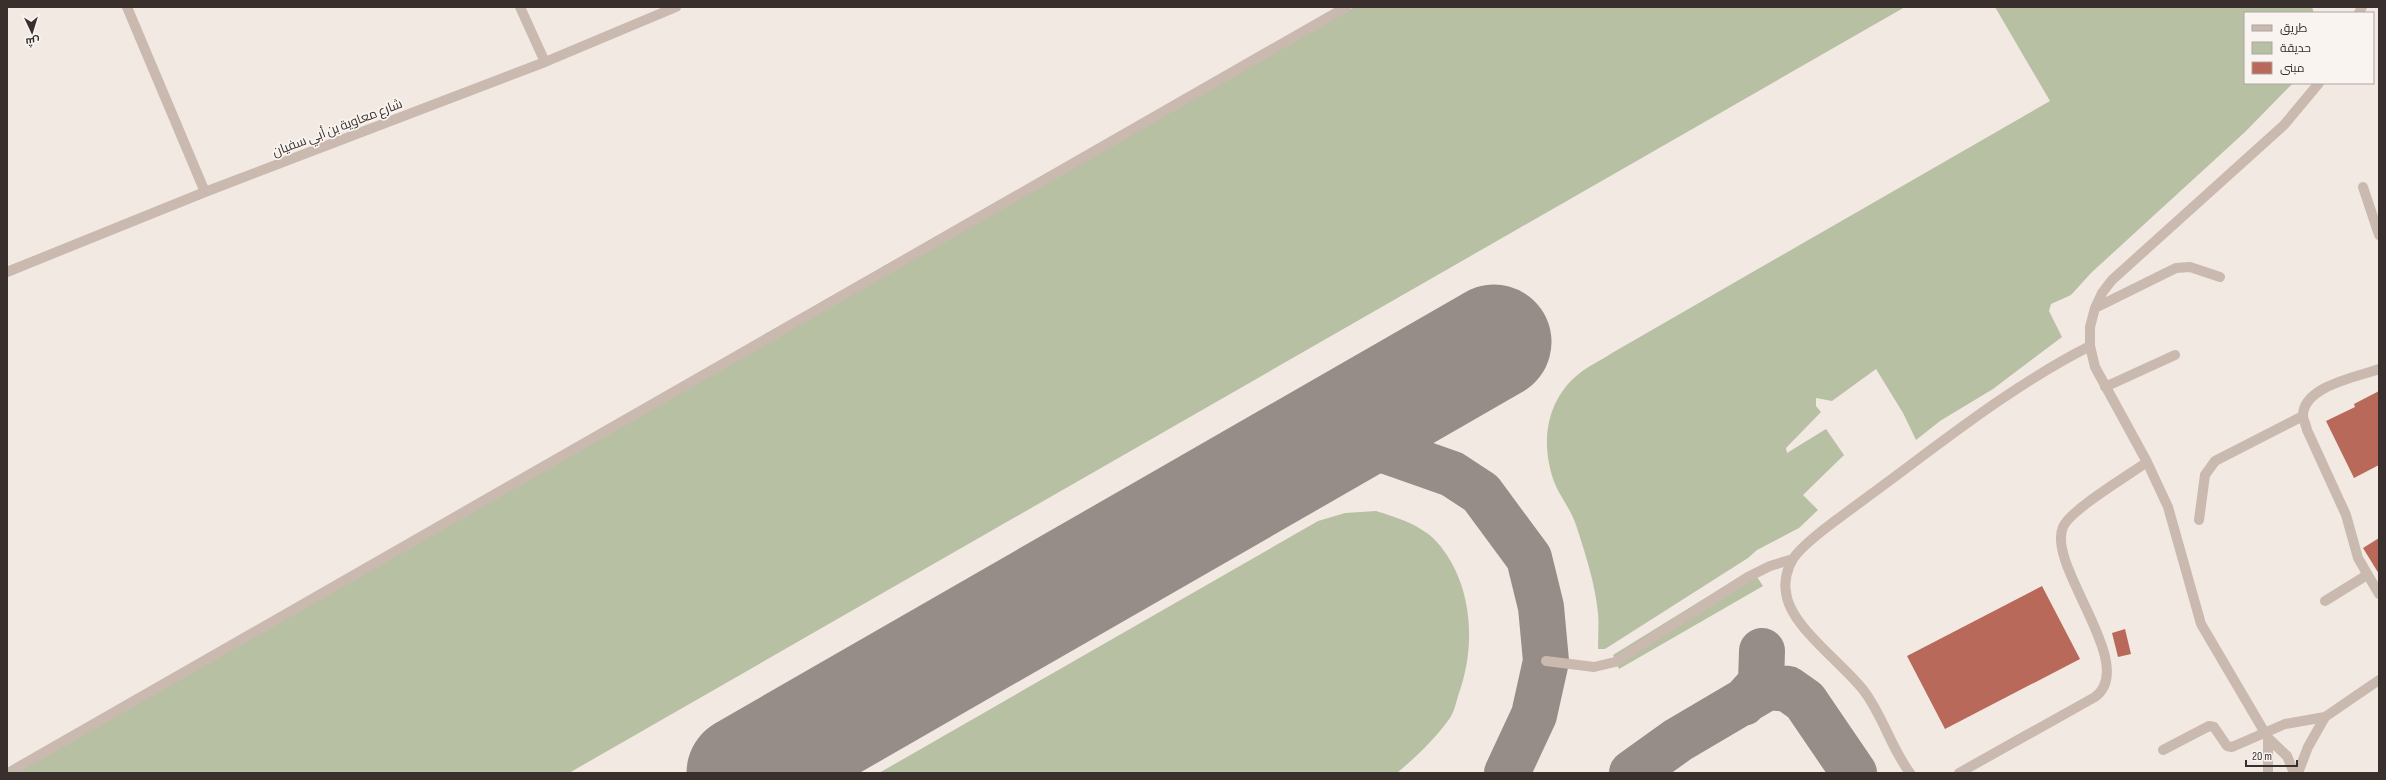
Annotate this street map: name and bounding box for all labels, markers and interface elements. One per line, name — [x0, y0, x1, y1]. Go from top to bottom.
north arrow — [12, 12, 52, 52]
legend — [2244, 12, 2374, 84]
text: طريق — [2280, 21, 2308, 36]
text: ش — [25, 35, 40, 48]
text: حديقة — [2280, 41, 2311, 56]
text: مبنى — [2280, 61, 2305, 76]
street label: شارع معاوية بن أبي سفيان — [270, 95, 406, 162]
scale bar — [2246, 742, 2297, 768]
text: 20 m — [2252, 749, 2272, 764]

